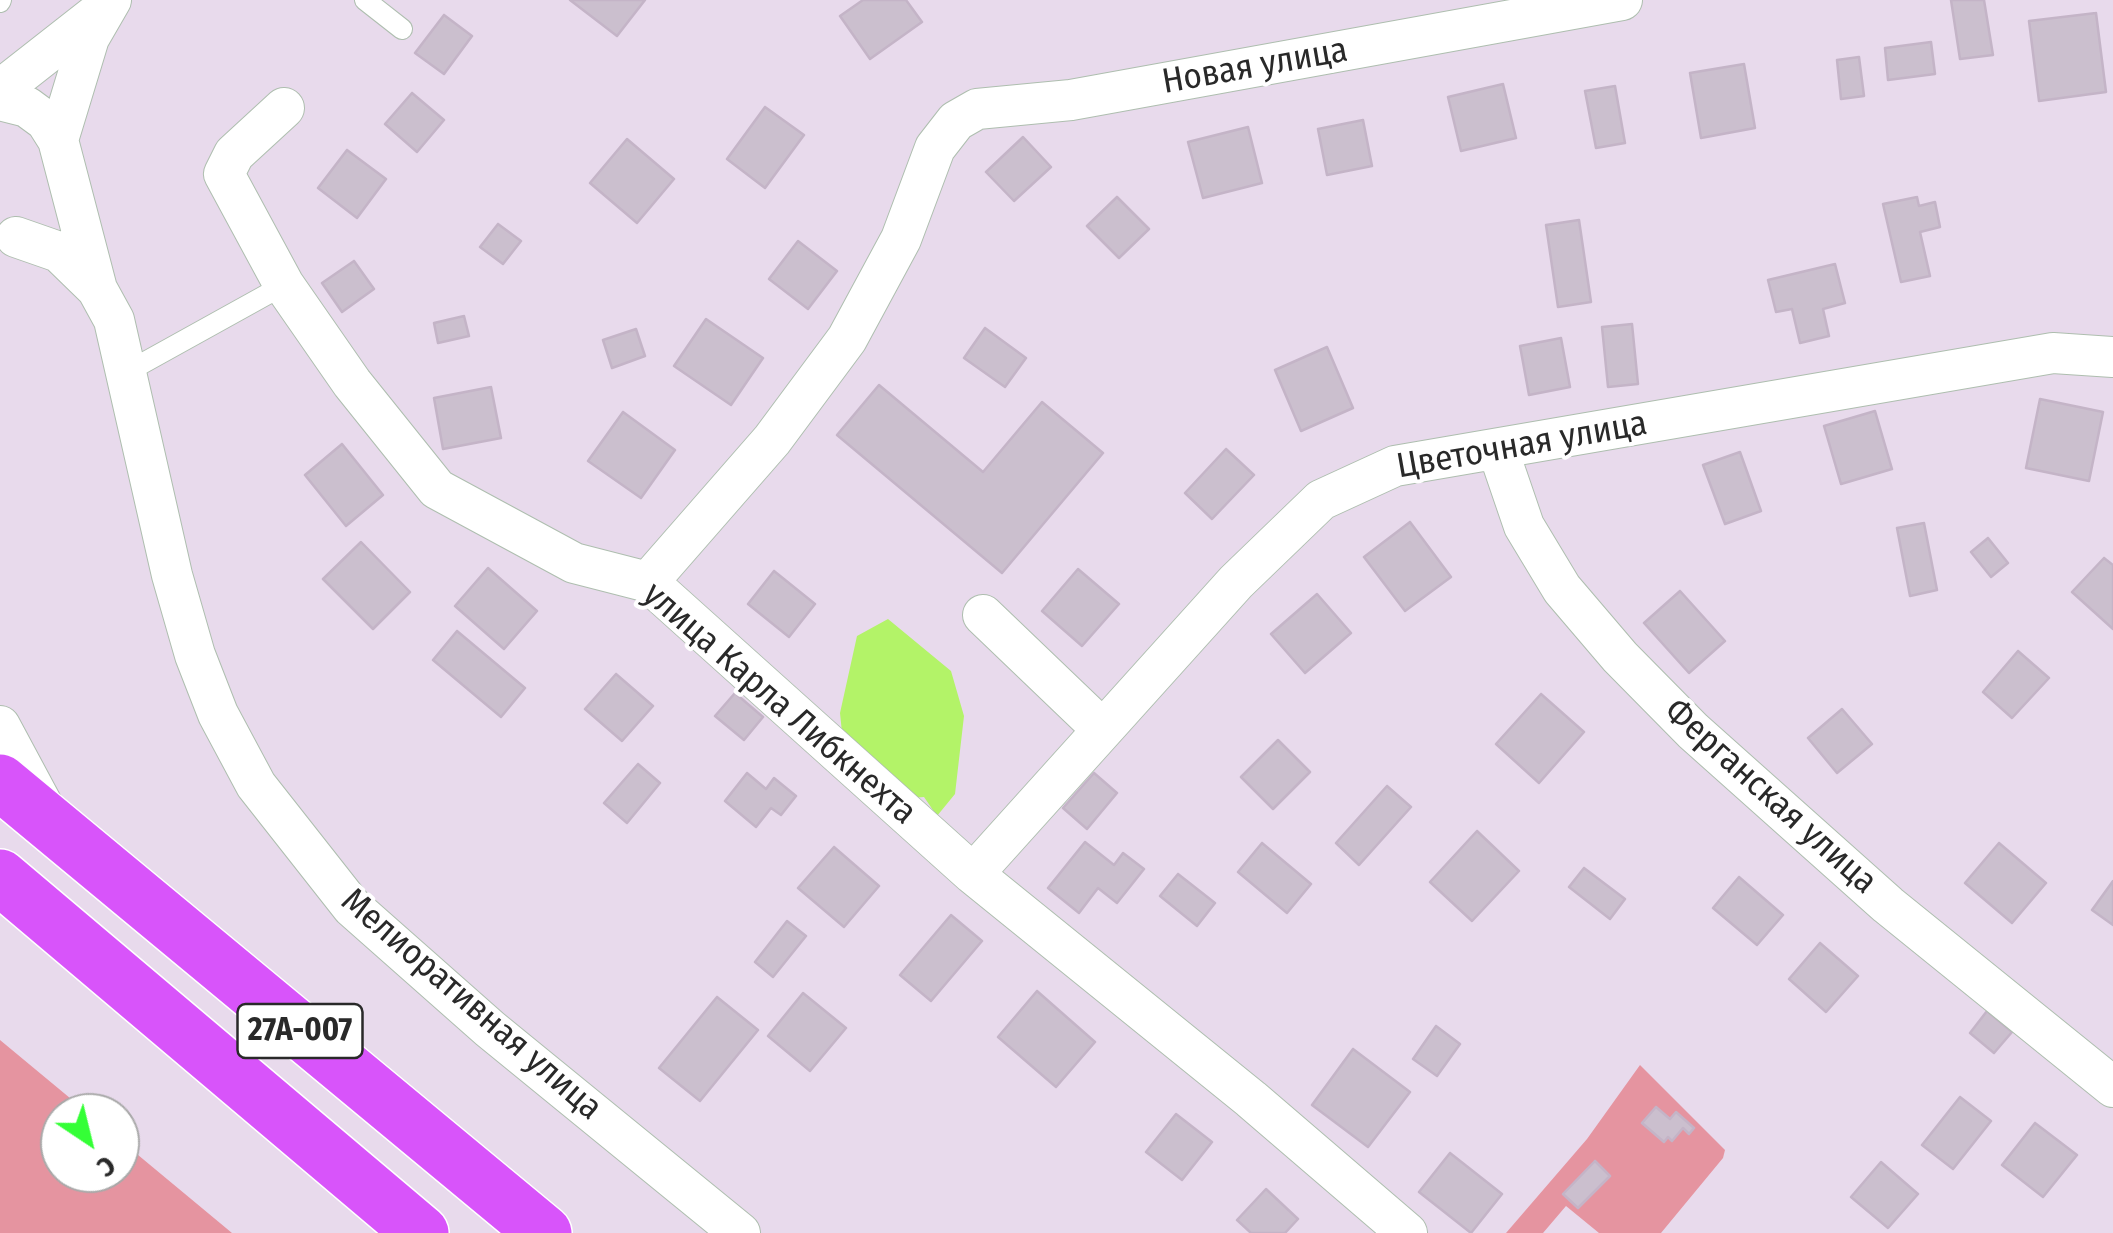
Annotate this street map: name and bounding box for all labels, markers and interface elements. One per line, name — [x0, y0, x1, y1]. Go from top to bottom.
street label: Новая улица — [1159, 30, 1351, 104]
street label: Цветочная улица — [1394, 403, 1650, 489]
street label: улица Карла Либкнехта — [634, 574, 924, 834]
street label: Ферганская улица — [1655, 691, 1885, 903]
street label: Мелиоративная улица — [332, 880, 610, 1130]
road number: 27А-007 — [238, 1004, 362, 1058]
north arrow — [40, 1093, 140, 1193]
text: С — [91, 1149, 122, 1184]

